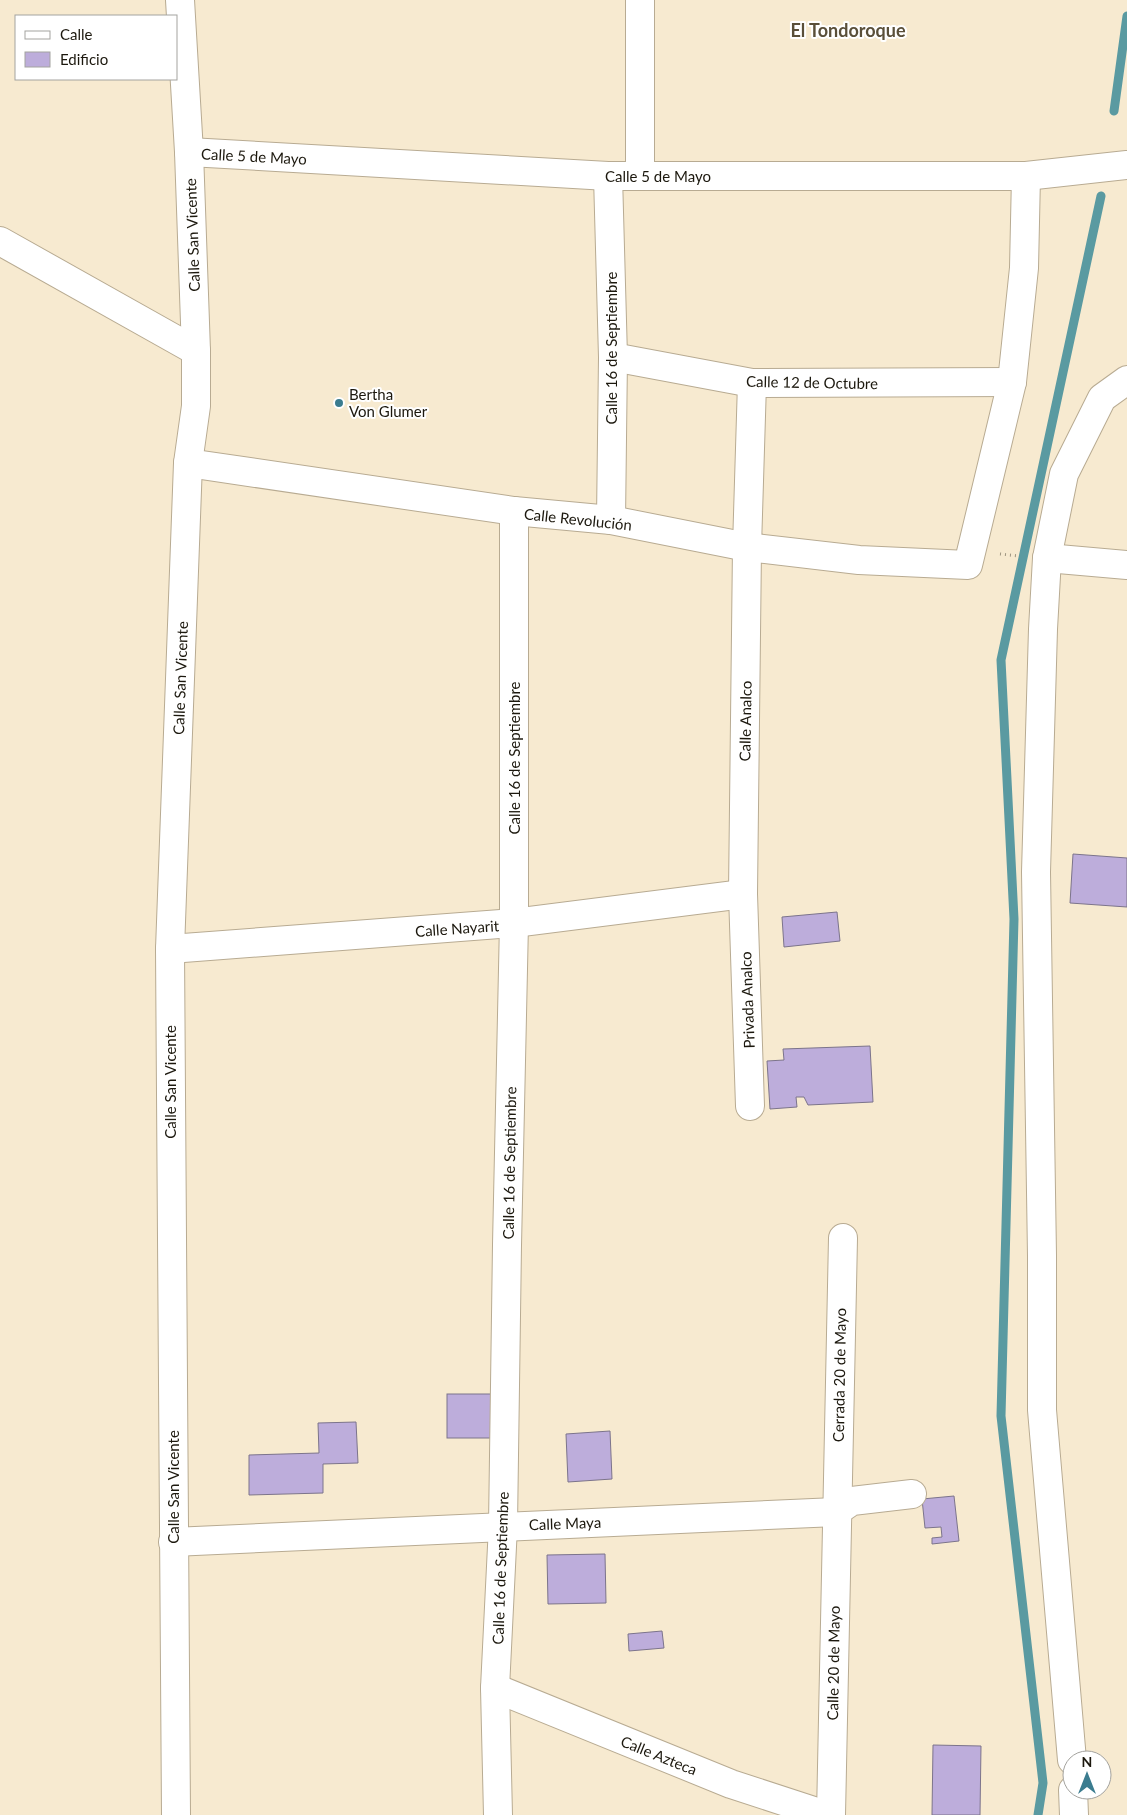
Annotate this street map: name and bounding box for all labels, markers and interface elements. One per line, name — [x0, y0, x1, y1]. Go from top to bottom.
legend — [15, 15, 178, 80]
district label: El Tondoroque — [790, 19, 906, 41]
text: Calle — [60, 25, 93, 43]
text: Edificio — [60, 50, 108, 68]
street label: Calle 5 de Mayo — [201, 144, 307, 168]
street label: Calle 5 de Mayo — [605, 167, 711, 185]
street label: Calle San Vicente — [181, 178, 203, 292]
street label: Calle 16 de Septiembre — [602, 271, 620, 425]
street label: Calle 12 de Octubre — [746, 372, 878, 392]
place label: Bertha Von Glumer — [349, 385, 428, 420]
marker: Bertha Von Glumer — [333, 397, 345, 409]
street label: Calle Revolución — [523, 504, 633, 534]
street label: Calle San Vicente — [169, 621, 191, 735]
street label: Calle Analco — [735, 680, 755, 762]
street label: Calle 16 de Septiembre — [505, 681, 523, 835]
street label: Calle Nayarit — [414, 916, 500, 940]
street label: Privada Analco — [736, 951, 758, 1049]
street label: Calle San Vicente — [161, 1025, 179, 1139]
street label: Calle 16 de Septiembre — [499, 1086, 519, 1240]
street label: Cerrada 20 de Mayo — [829, 1308, 849, 1442]
street label: Calle San Vicente — [164, 1430, 182, 1544]
street label: Calle 16 de Septiembre — [488, 1491, 512, 1645]
street label: Calle Maya — [529, 1513, 601, 1533]
street label: Calle 20 de Mayo — [823, 1605, 843, 1721]
street label: Calle Azteca — [618, 1732, 700, 1778]
north arrow — [1062, 1750, 1112, 1800]
text: N — [1082, 1753, 1092, 1770]

